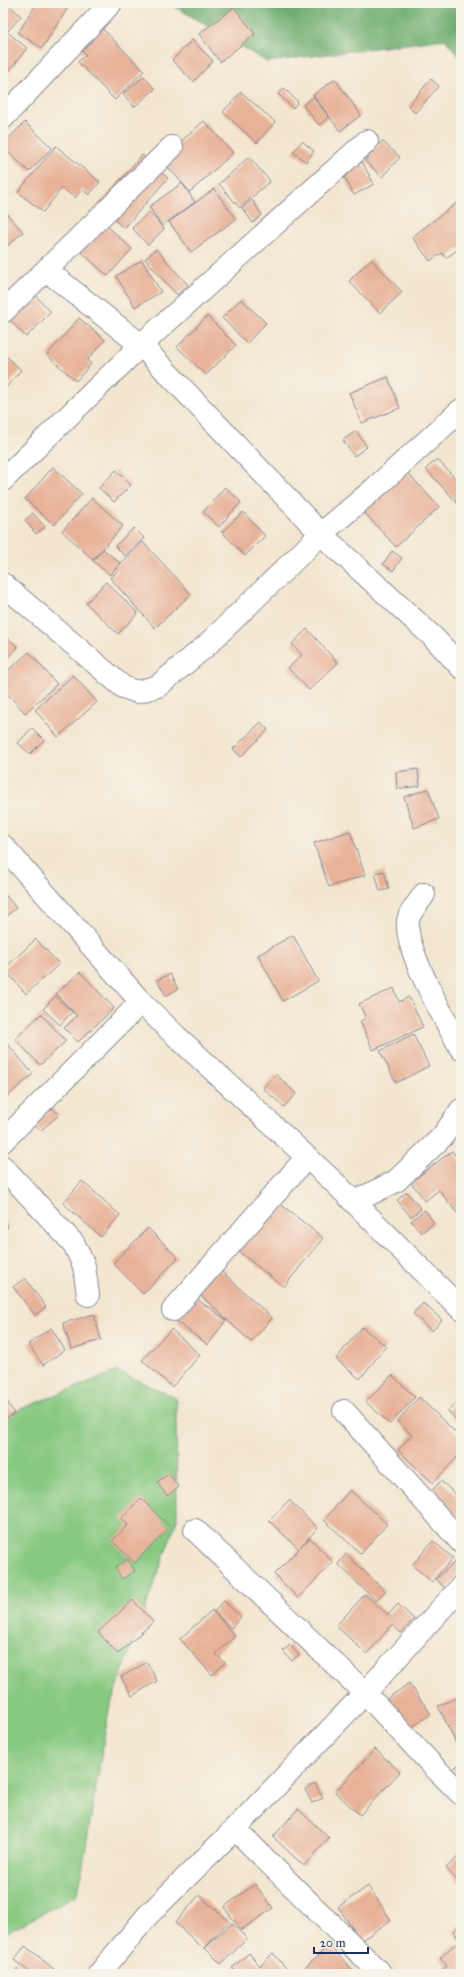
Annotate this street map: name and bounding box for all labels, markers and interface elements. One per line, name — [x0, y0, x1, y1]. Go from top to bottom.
scale bar — [314, 1929, 368, 1955]
text: 20 m — [320, 1936, 346, 1950]

